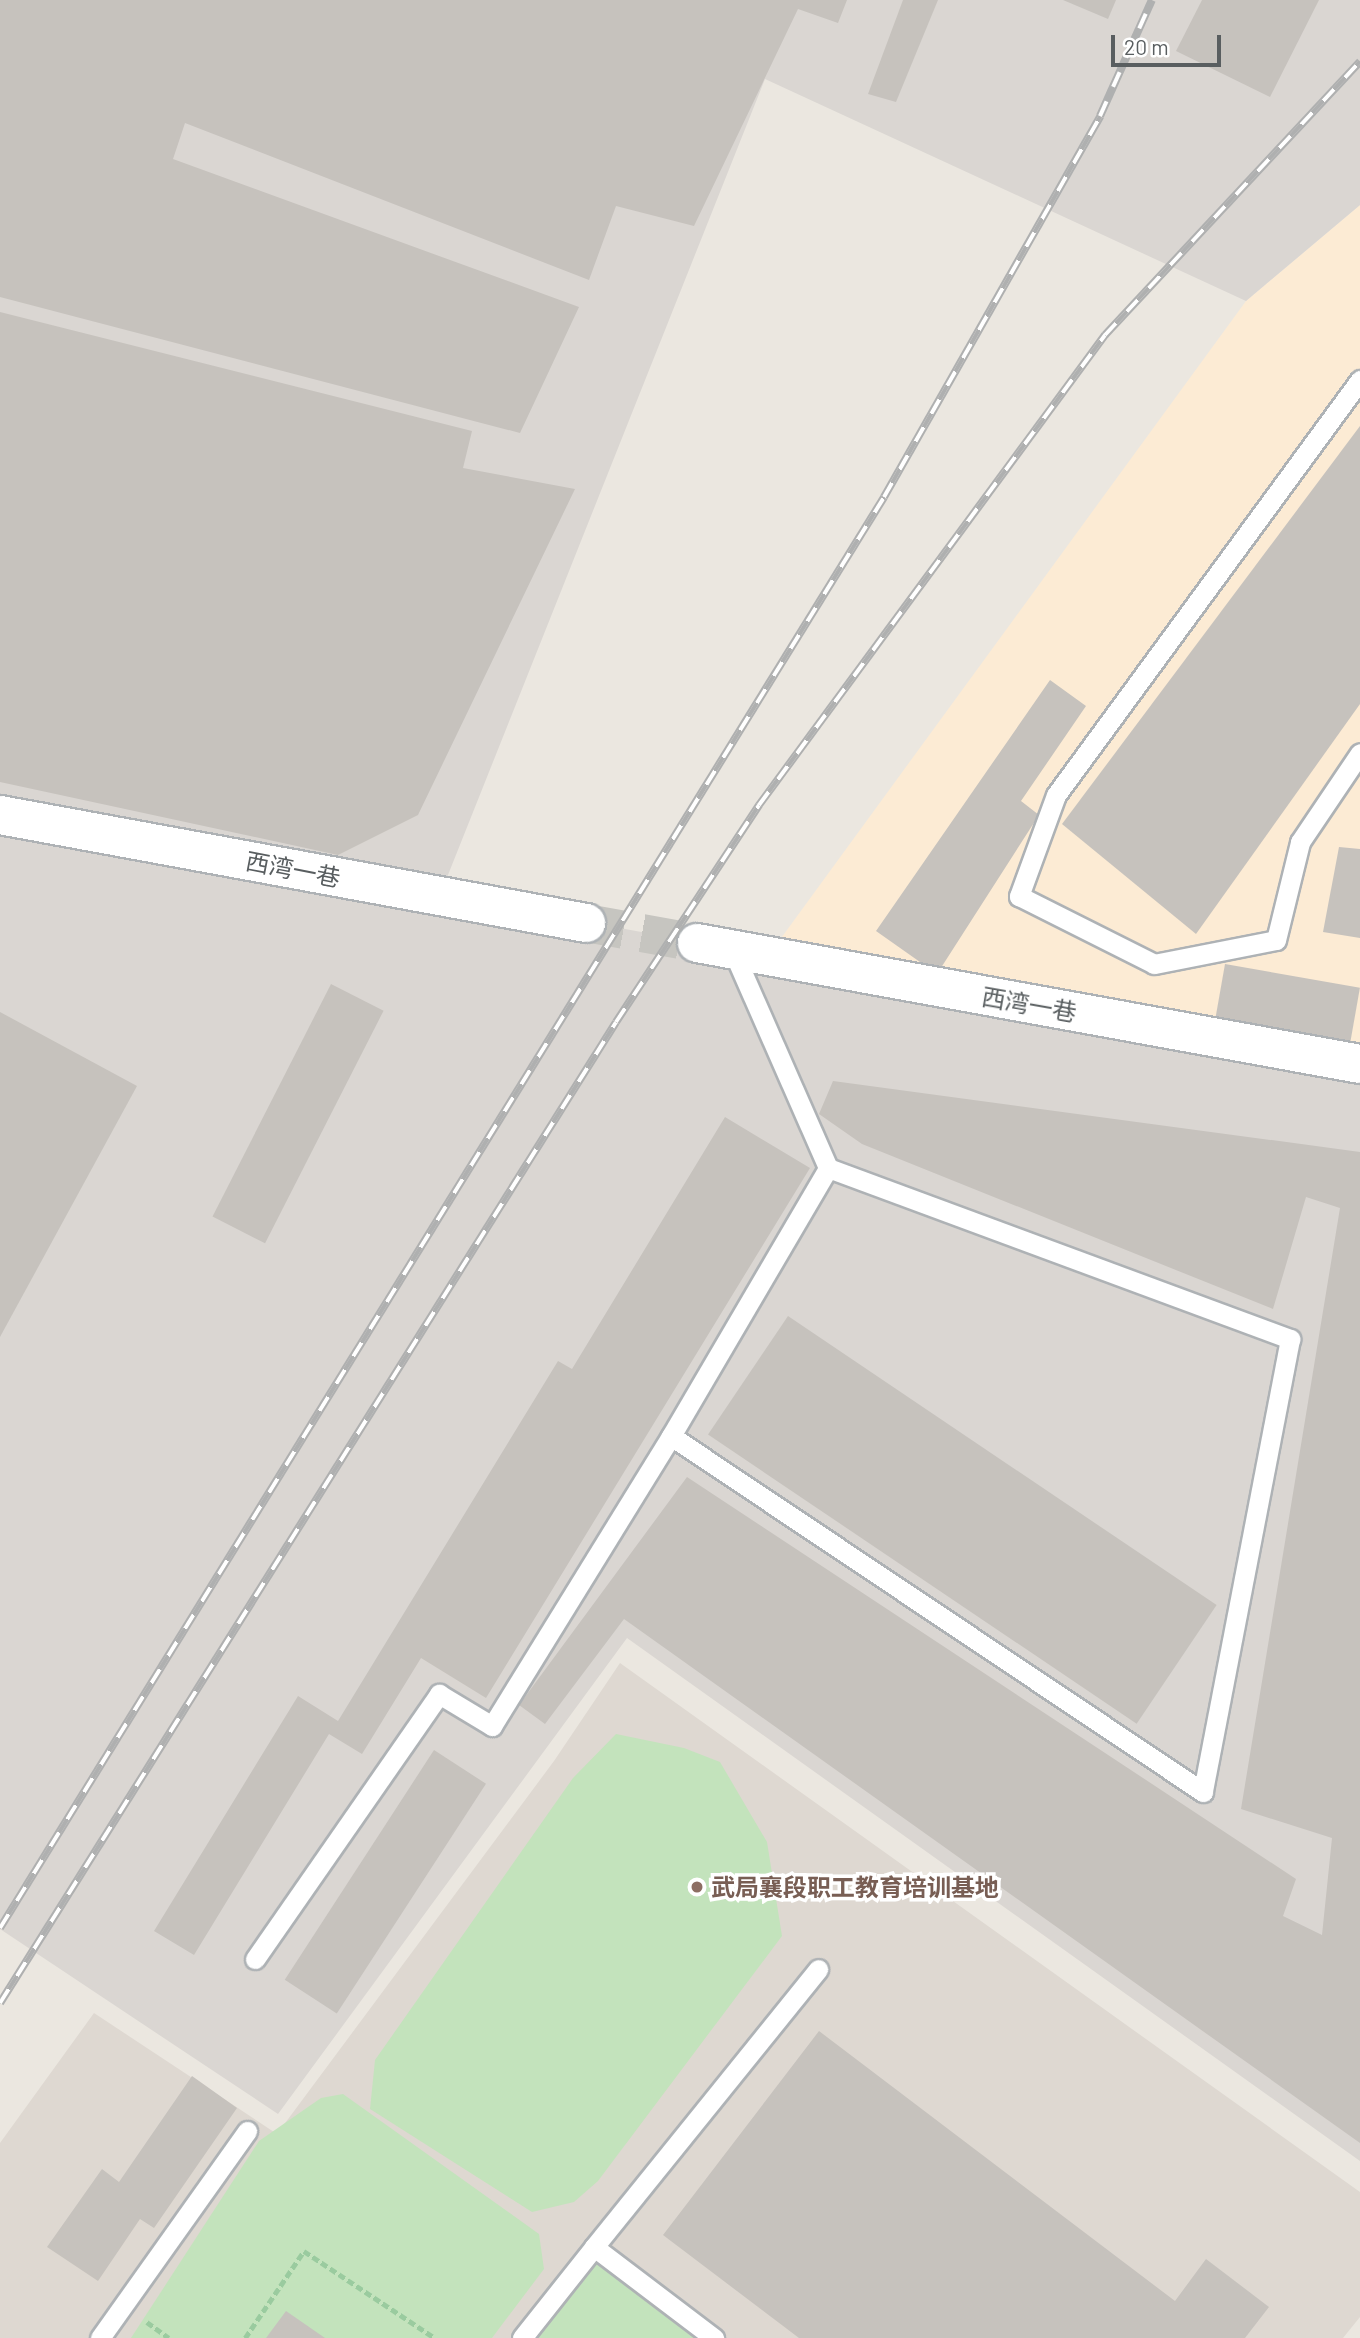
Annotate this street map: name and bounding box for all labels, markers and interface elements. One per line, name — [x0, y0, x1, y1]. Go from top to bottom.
scale bar — [1115, 21, 1225, 65]
text: 20 m — [1124, 34, 1169, 59]
street label: 西湾一巷 — [243, 846, 343, 892]
street label: 西湾一巷 — [979, 981, 1079, 1027]
place label: 武局襄段职工教育培训基地 — [711, 1873, 999, 1901]
marker: 武局襄段职工教育培训基地 — [689, 1879, 705, 1895]

